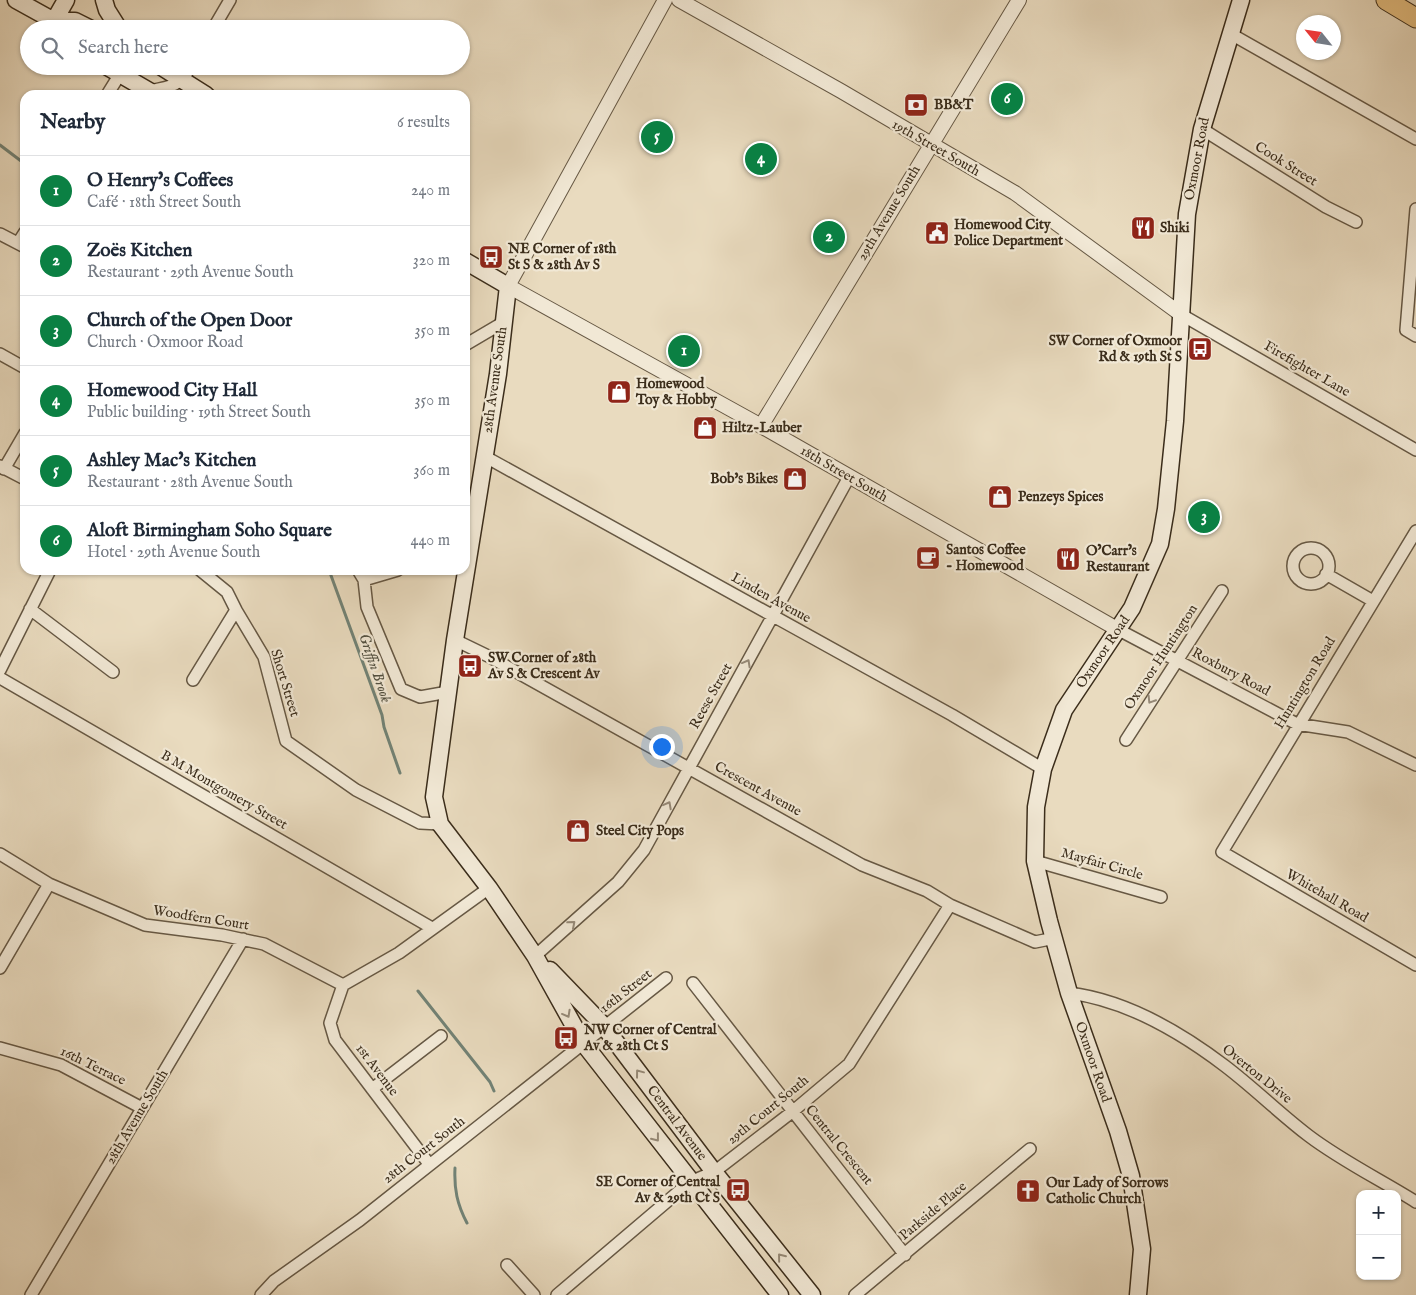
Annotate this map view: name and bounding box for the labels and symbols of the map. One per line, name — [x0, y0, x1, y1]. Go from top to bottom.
north arrow — [1296, 15, 1341, 60]
pin: 6 — [991, 80, 1023, 118]
bank icon: BB&T — [903, 92, 929, 118]
place label: BB&T — [934, 96, 974, 114]
street label: 19th Street South — [889, 116, 984, 181]
street label: Oxmoor Road — [1180, 116, 1214, 202]
pin: 5 — [641, 118, 673, 156]
street label: Cook Street — [1251, 138, 1321, 190]
pin: 4 — [745, 140, 777, 178]
street label: 29th Avenue South — [853, 162, 925, 264]
restaurant icon: Shiki — [1130, 215, 1156, 241]
place label: Homewood City Police Department — [954, 216, 1063, 250]
pin: 2 — [813, 218, 845, 256]
place label: Shiki — [1160, 219, 1190, 237]
public building icon: Homewood City Police Department — [924, 220, 950, 246]
place label: NE Corner of 18th St S & 28th Av S — [507, 240, 617, 274]
bus stop icon: NE Corner of 18th St S & 28th Av S — [478, 244, 504, 270]
street label: 28th Avenue South — [479, 325, 511, 434]
pin: 1 — [668, 332, 700, 370]
place label: SW Corner of Oxmoor Rd & 19th St S — [1049, 332, 1183, 366]
bus stop icon: SW Corner of Oxmoor Rd & 19th St S — [1187, 336, 1213, 362]
street label: Firefighter Lane — [1261, 337, 1354, 401]
place label: Homewood Toy & Hobby — [635, 375, 718, 409]
shop icon: Homewood Toy & Hobby — [606, 379, 632, 405]
shop icon: Hiltz-Lauber — [692, 415, 718, 441]
place label: Hiltz-Lauber — [722, 419, 803, 437]
street label: 18th Street South — [797, 442, 891, 507]
shop icon: Bob's Bikes — [782, 466, 808, 492]
place label: Bob's Bikes — [710, 470, 778, 488]
shop icon: Penzeys Spices — [987, 484, 1013, 510]
place label: Penzeys Spices — [1018, 488, 1103, 506]
pin: 3 — [1188, 498, 1220, 536]
place label: Santos Coffee - Homewood — [946, 541, 1026, 575]
place label: O’Carr’s Restaurant — [1086, 542, 1150, 576]
cafe icon: Santos Coffee - Homewood — [915, 545, 941, 571]
restaurant icon: O’Carr’s Restaurant — [1055, 546, 1081, 572]
street label: Linden Avenue — [728, 569, 814, 628]
street label: Oxmoor Huntington — [1120, 600, 1202, 713]
street label: Oxmoor Road — [1072, 612, 1134, 692]
water label: Griffin Brook — [354, 631, 396, 705]
street label: Huntington Road — [1270, 633, 1340, 732]
street label: Roxbury Road — [1189, 644, 1274, 700]
street label: Short Street — [266, 647, 304, 719]
place label: SW Corner of 28th Av S & Crescent Av — [487, 649, 601, 683]
bus stop icon: SW Corner of 28th Av S & Crescent Av — [457, 653, 483, 679]
one-way arrow — [740, 659, 750, 668]
street label: Reese Street — [686, 660, 737, 732]
one-way arrow — [1148, 695, 1157, 704]
your location — [649, 734, 675, 760]
street label: B M Montgomery Street — [157, 746, 291, 834]
street label: Crescent Avenue — [711, 758, 805, 821]
one-way arrow — [662, 801, 672, 810]
shop icon: Steel City Pops — [565, 818, 591, 844]
place label: Steel City Pops — [596, 822, 684, 840]
street label: Mayfair Circle — [1059, 844, 1145, 884]
street label: Whitehall Road — [1283, 865, 1372, 927]
street label: Woodfern Court — [152, 902, 250, 935]
one-way arrow — [566, 920, 575, 929]
street label: 16th Street — [596, 965, 656, 1017]
one-way arrow — [561, 1008, 571, 1017]
street label: Oxmoor Road — [1071, 1019, 1115, 1105]
place label: NW Corner of Central Av & 28th Ct S — [583, 1021, 718, 1055]
bus stop icon: NW Corner of Central Av & 28th Ct S — [553, 1025, 579, 1051]
street label: 1st Avenue — [352, 1040, 403, 1100]
street label: Overton Drive — [1218, 1040, 1296, 1108]
street label: 16th Terrace — [57, 1042, 129, 1090]
street label: 28th Avenue South — [102, 1066, 173, 1168]
one-way arrow — [637, 1070, 645, 1079]
street label: 29th Court South — [723, 1071, 813, 1148]
street label: Central Avenue — [643, 1082, 711, 1165]
street label: Central Crescent — [801, 1101, 877, 1189]
street label: 28th Court South — [379, 1112, 469, 1188]
one-way arrow — [651, 1132, 659, 1141]
place label: SE Corner of Central Av & 29th Ct S — [596, 1173, 721, 1207]
place label: Our Lady of Sorrows Catholic Church — [1046, 1174, 1169, 1208]
bus stop icon: SE Corner of Central Av & 29th Ct S — [725, 1177, 751, 1203]
street label: Parkside Place — [896, 1177, 971, 1244]
church icon: Our Lady of Sorrows Catholic Church — [1015, 1178, 1041, 1204]
one-way arrow — [779, 1254, 787, 1263]

